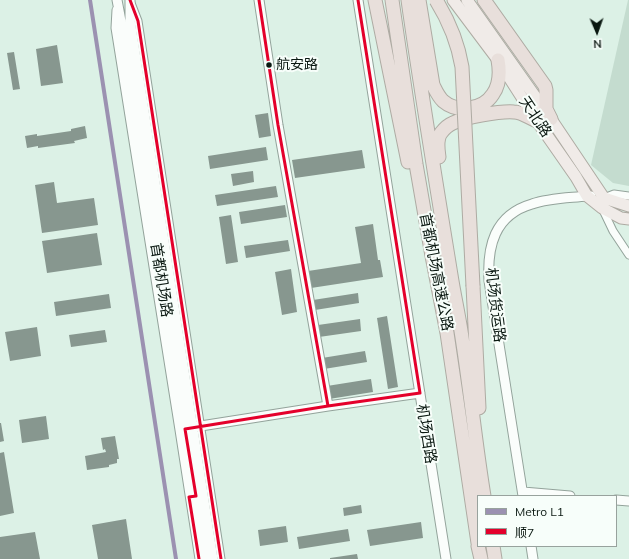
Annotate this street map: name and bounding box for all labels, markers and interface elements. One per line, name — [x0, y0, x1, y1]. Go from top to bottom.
north arrow — [577, 12, 617, 52]
text: N — [593, 37, 602, 51]
place label: 航安路 — [276, 57, 318, 73]
marker: 航安路 — [264, 60, 274, 70]
street label: 天北路 — [515, 93, 555, 141]
street label: 首都机场高速公路 — [416, 211, 456, 333]
street label: 首都机场路 — [146, 242, 176, 318]
street label: 机场货运路 — [481, 267, 509, 343]
street label: 机场西路 — [412, 403, 440, 465]
legend — [477, 495, 617, 547]
text: Metro L1 — [515, 504, 564, 519]
text: 顺7 — [515, 525, 534, 540]

